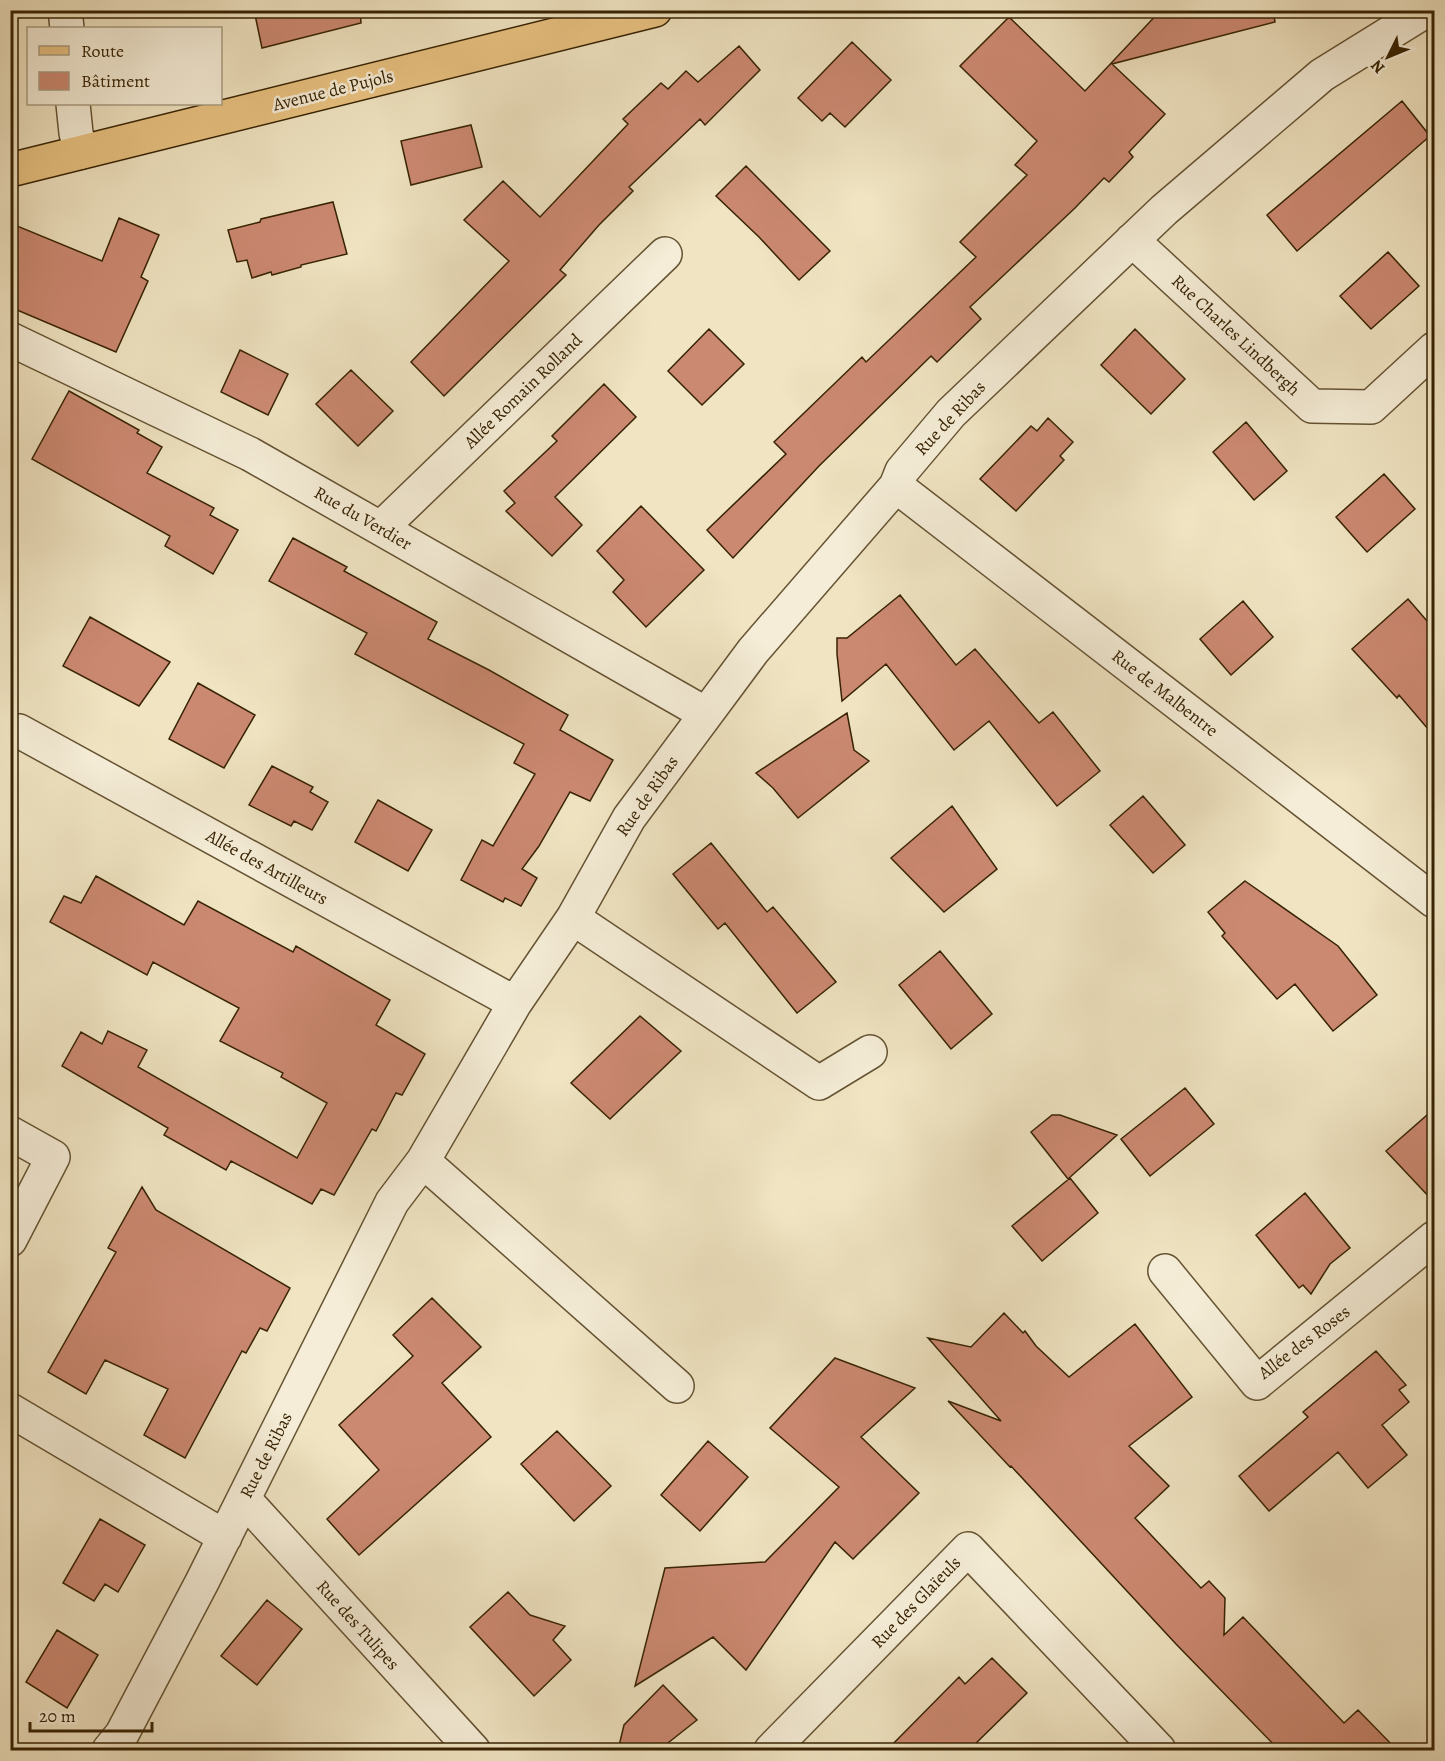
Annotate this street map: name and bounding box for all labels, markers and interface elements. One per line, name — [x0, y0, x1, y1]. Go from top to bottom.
legend — [27, 27, 222, 105]
north arrow — [1358, 27, 1418, 87]
text: Route — [81, 39, 124, 63]
text: N — [1366, 55, 1390, 78]
street label: Avenue de Pujols — [269, 63, 396, 117]
text: Bâtiment — [81, 69, 150, 93]
street label: Rue Charles Lindbergh — [1166, 269, 1306, 401]
street label: Allée Romain Rolland — [458, 328, 588, 455]
street label: Rue de Ribas — [909, 376, 991, 460]
street label: Rue du Verdier — [310, 480, 416, 556]
street label: Rue de Malbentre — [1107, 644, 1223, 742]
street label: Rue de Ribas — [610, 751, 684, 841]
street label: Allée des Artilleurs — [201, 823, 332, 910]
street label: Allée des Roses — [1252, 1300, 1355, 1385]
street label: Rue de Ribas — [234, 1408, 298, 1502]
street label: Rue des Glaïeuls — [866, 1551, 966, 1653]
street label: Rue des Tulipes — [311, 1575, 405, 1675]
scale bar — [30, 1695, 152, 1733]
text: 20 m — [39, 1704, 76, 1728]

